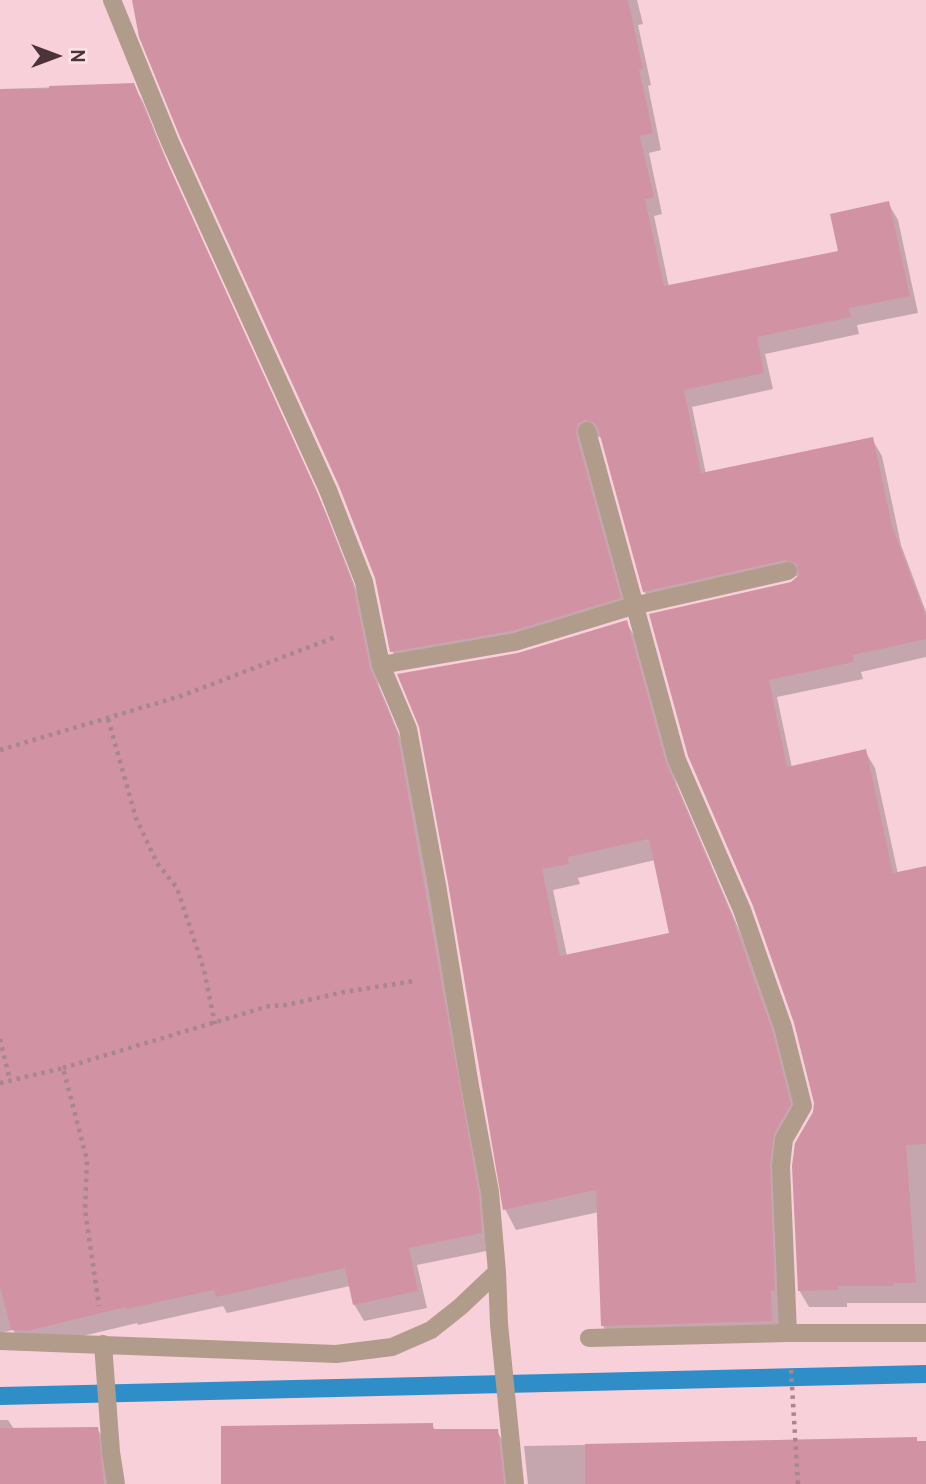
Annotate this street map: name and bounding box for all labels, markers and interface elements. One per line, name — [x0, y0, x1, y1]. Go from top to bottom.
north arrow — [21, 21, 91, 91]
text: N — [66, 49, 89, 63]

